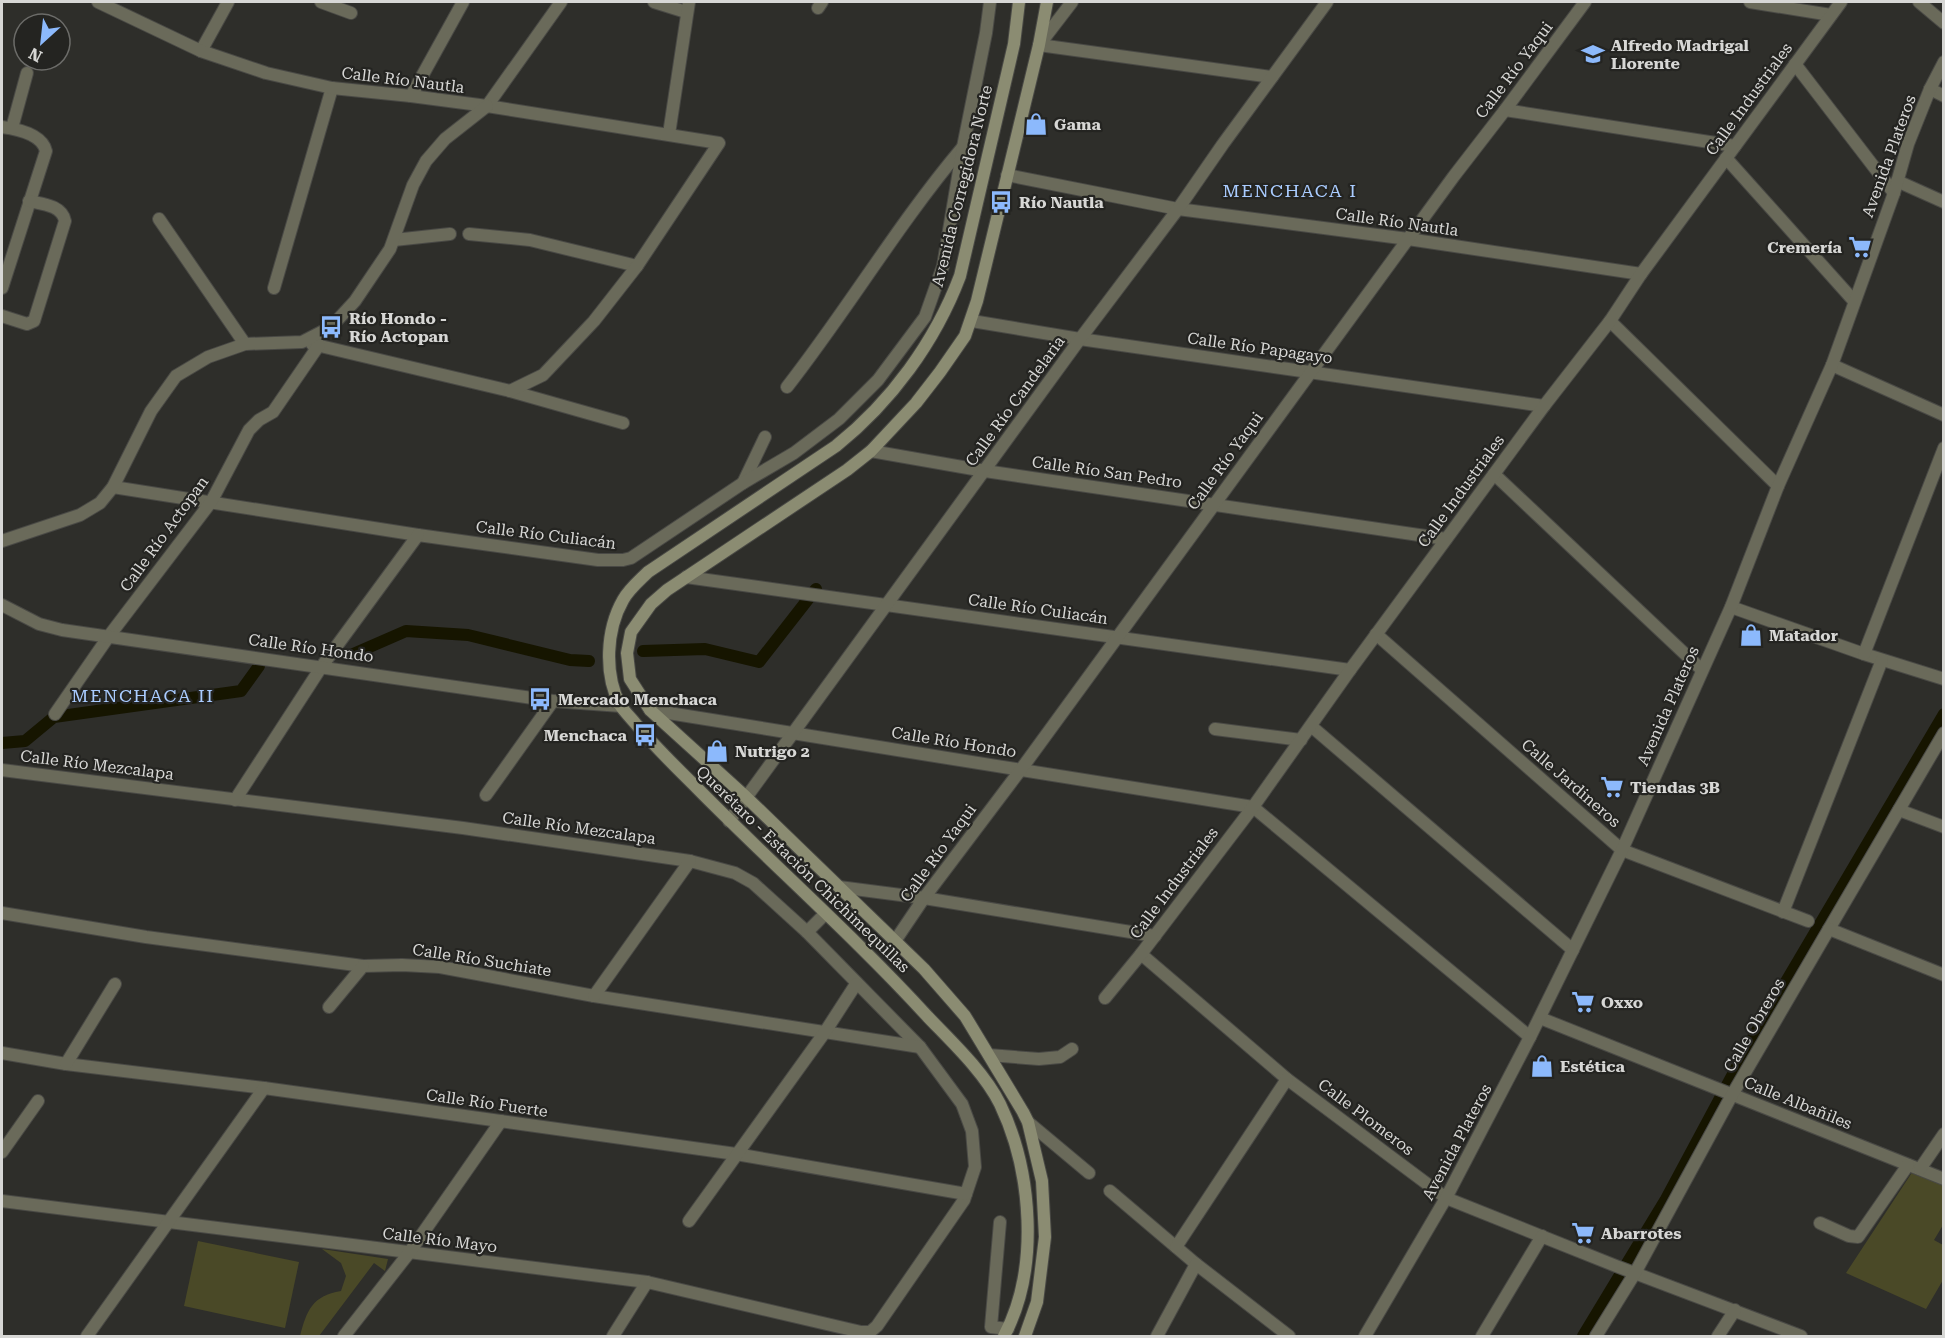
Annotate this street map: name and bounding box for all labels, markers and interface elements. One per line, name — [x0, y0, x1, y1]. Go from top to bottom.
north arrow — [12, 12, 72, 72]
street label: Calle Río Yaqui — [1471, 18, 1557, 122]
place label: Alfredo Madrigal Llorente — [1611, 36, 1750, 73]
street label: Calle Industriales — [1702, 39, 1796, 159]
school or university icon: Alfredo Madrigal Llorente — [1580, 41, 1606, 67]
text: N — [26, 44, 45, 66]
street label: Calle Río Nautla — [340, 63, 466, 97]
street label: Avenida Corregidora Norte — [928, 83, 996, 289]
street label: Avenida Plateros — [1858, 92, 1920, 220]
shop icon: Gama — [1023, 111, 1049, 137]
place label: Gama — [1054, 115, 1101, 134]
district label: MENCHACA I — [1222, 180, 1358, 201]
bus stop icon: Río Nautla — [988, 189, 1014, 215]
place label: Río Nautla — [1019, 193, 1104, 212]
street label: Calle Río Nautla — [1334, 204, 1460, 240]
supermarket icon: Cremería — [1847, 234, 1873, 260]
place label: Cremería — [1767, 238, 1843, 257]
place label: Río Hondo - Río Actopan — [349, 309, 449, 346]
bus stop icon: Río Hondo - Río Actopan — [318, 314, 344, 340]
street label: Calle Río Papagayo — [1186, 328, 1334, 368]
street label: Calle Río Candelaria — [961, 332, 1069, 470]
street label: Calle Río Yaqui — [1183, 408, 1267, 514]
street label: Calle Industriales — [1414, 431, 1508, 551]
street label: Calle Río San Pedro — [1031, 452, 1183, 492]
street label: Calle Río Actopan — [116, 473, 212, 595]
street label: Calle Río Culiacán — [475, 517, 617, 553]
street label: Calle Río Culiacán — [967, 590, 1109, 628]
shop icon: Matador — [1738, 622, 1764, 648]
place label: Matador — [1769, 626, 1838, 645]
street label: Calle Río Hondo — [247, 630, 375, 666]
street label: Avenida Plateros — [1633, 643, 1703, 769]
district label: MENCHACA II — [71, 685, 215, 706]
bus stop icon: Mercado Menchaca — [527, 686, 553, 712]
place label: Mercado Menchaca — [558, 690, 717, 709]
bus stop icon: Menchaca — [632, 722, 658, 748]
street label: Calle Río Hondo — [890, 723, 1018, 761]
place label: Menchaca — [544, 726, 628, 745]
street label: Calle Jardineros — [1518, 735, 1625, 831]
shop icon: Nutrigo 2 — [704, 738, 730, 764]
place label: Nutrigo 2 — [735, 742, 810, 761]
street label: Calle Río Mezcalapa — [19, 746, 175, 784]
street label: Querétaro - Estación Chichimequillas — [692, 762, 914, 977]
supermarket icon: Tiendas 3B — [1599, 774, 1625, 800]
place label: Tiendas 3B — [1630, 778, 1720, 797]
street label: Calle Río Yaqui — [896, 800, 980, 906]
street label: Calle Río Mezcalapa — [501, 808, 657, 848]
street label: Calle Industriales — [1126, 823, 1222, 943]
street label: Calle Río Suchiate — [411, 940, 553, 980]
street label: Calle Obreros — [1720, 974, 1789, 1075]
supermarket icon: Oxxo — [1570, 989, 1596, 1015]
place label: Oxxo — [1601, 993, 1643, 1012]
shop icon: Estética — [1529, 1053, 1555, 1079]
place label: Estética — [1560, 1057, 1626, 1076]
street label: Calle Albañiles — [1741, 1073, 1855, 1133]
street label: Calle Plomeros — [1314, 1075, 1418, 1159]
street label: Avenida Plateros — [1418, 1080, 1496, 1203]
street label: Calle Río Fuerte — [425, 1085, 549, 1121]
supermarket icon: Abarrotes — [1570, 1220, 1596, 1246]
street label: Calle Río Mayo — [382, 1224, 499, 1256]
place label: Abarrotes — [1601, 1224, 1681, 1243]

